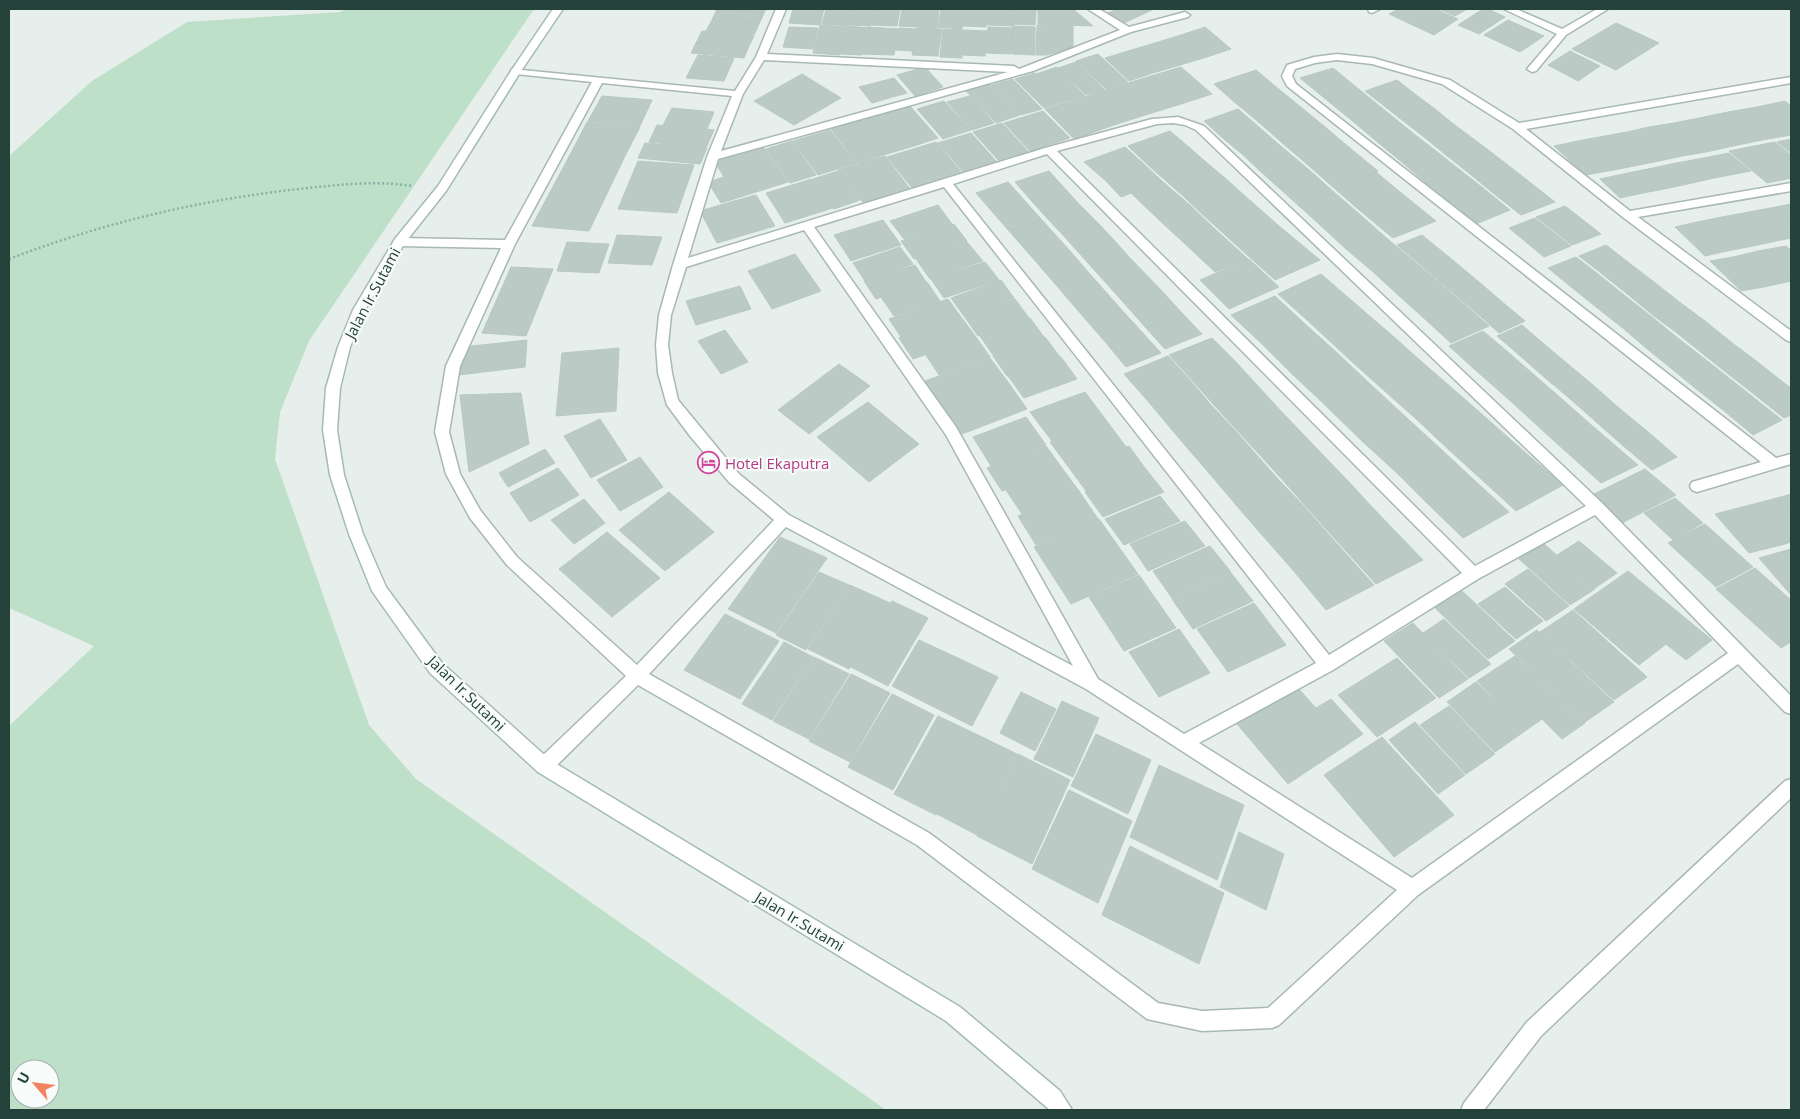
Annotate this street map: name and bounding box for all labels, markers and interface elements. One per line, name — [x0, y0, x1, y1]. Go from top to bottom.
street label: Jalan Ir.Sutami — [339, 244, 404, 344]
hotel icon: Hotel Ekaputra — [697, 451, 721, 475]
place label: Hotel Ekaputra — [725, 453, 829, 473]
street label: Jalan Ir.Sutami — [422, 649, 510, 735]
street label: Jalan Ir.Sutami — [750, 885, 848, 955]
north arrow — [10, 1059, 60, 1109]
text: U — [12, 1069, 34, 1087]

